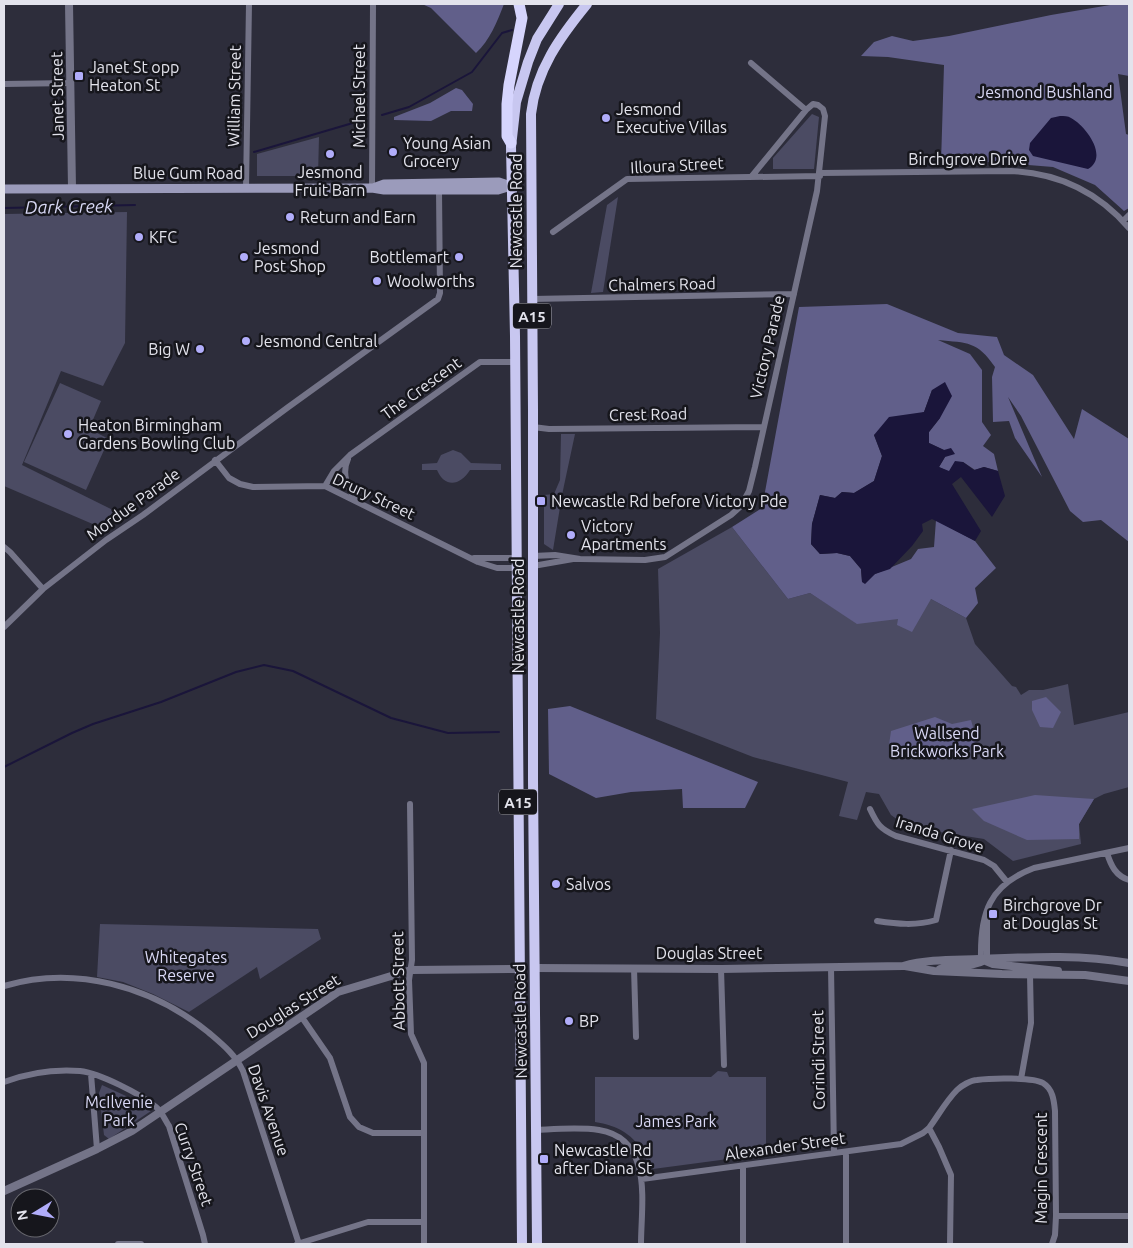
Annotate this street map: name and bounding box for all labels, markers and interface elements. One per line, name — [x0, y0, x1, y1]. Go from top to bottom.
street label: Michael Street — [350, 43, 368, 148]
street label: William Street — [224, 44, 244, 147]
street label: Janet Street — [47, 51, 67, 141]
place label: Janet St opp Heaton St — [89, 58, 179, 94]
marker: Janet St opp Heaton St — [73, 70, 85, 82]
park label: Jesmond Bushland — [977, 83, 1113, 101]
place label: Jesmond Executive Villas — [616, 100, 727, 136]
marker: Jesmond Executive Villas — [600, 112, 612, 124]
place label: Young Asian Grocery — [403, 134, 491, 170]
marker: Young Asian Grocery — [387, 146, 399, 158]
marker: Jesmond Fruit Barn — [324, 148, 336, 160]
street label: Birchgrove Drive — [908, 150, 1028, 168]
street label: Newcastle Road — [507, 153, 525, 269]
street label: Illoura Street — [630, 154, 725, 176]
place label: Jesmond Fruit Barn — [295, 163, 365, 199]
street label: Blue Gum Road — [133, 164, 243, 182]
water label: Dark Creek — [25, 195, 114, 217]
place label: Return and Earn — [300, 208, 416, 226]
marker: Return and Earn — [284, 211, 296, 223]
place label: KFC — [149, 228, 177, 246]
marker: KFC — [133, 231, 145, 243]
place label: Jesmond Post Shop — [254, 239, 326, 275]
place label: Bottlemart — [369, 248, 450, 266]
marker: Jesmond Post Shop — [238, 251, 250, 263]
marker: Bottlemart — [453, 251, 465, 263]
place label: Woolworths — [387, 272, 475, 290]
street label: Chalmers Road — [608, 274, 716, 294]
marker: Woolworths — [371, 275, 383, 287]
street label: Victory Parade — [746, 294, 788, 400]
road number: A15 — [513, 304, 551, 328]
place label: Jesmond Central — [256, 332, 378, 350]
marker: Jesmond Central — [240, 335, 252, 347]
place label: Big W — [148, 340, 190, 358]
marker: Big W — [194, 343, 206, 355]
street label: The Crescent — [378, 353, 465, 423]
street label: Crest Road — [609, 404, 687, 424]
place label: Heaton Birmingham Gardens Bowling Club — [78, 416, 235, 452]
marker: Heaton Birmingham Gardens Bowling Club — [62, 428, 74, 440]
street label: Mordue Parade — [83, 464, 183, 544]
street label: Drury Street — [330, 469, 419, 523]
place label: Newcastle Rd before Victory Pde — [551, 492, 787, 510]
marker: Newcastle Rd before Victory Pde — [535, 495, 547, 507]
place label: Victory Apartments — [581, 517, 666, 553]
marker: Victory Apartments — [565, 529, 577, 541]
street label: Newcastle Road — [509, 558, 527, 674]
park label: Wallsend Brickworks Park — [890, 724, 1004, 760]
road number: A15 — [499, 790, 537, 814]
street label: Iranda Grove — [894, 812, 986, 856]
place label: Salvos — [566, 875, 611, 893]
marker: Salvos — [550, 878, 562, 890]
place label: Birchgrove Dr at Douglas St — [1003, 896, 1102, 932]
marker: Birchgrove Dr at Douglas St — [987, 908, 999, 920]
street label: Abbott Street — [388, 930, 408, 1031]
street label: Douglas Street — [656, 944, 763, 962]
park label: Whitegates Reserve — [145, 948, 227, 984]
street label: Newcastle Road — [510, 963, 530, 1079]
street label: Douglas Street — [243, 970, 344, 1042]
street label: Corindi Street — [808, 1009, 828, 1110]
place label: BP — [579, 1012, 599, 1030]
marker: BP — [563, 1015, 575, 1027]
street label: Davis Avenue — [245, 1062, 293, 1158]
park label: McIlvenie Park — [85, 1093, 153, 1129]
park label: James Park — [635, 1112, 717, 1130]
street label: Magin Crescent — [1032, 1112, 1050, 1224]
street label: Curry Street — [171, 1120, 217, 1209]
street label: Alexander Street — [724, 1129, 847, 1163]
place label: Newcastle Rd after Diana St — [554, 1141, 653, 1177]
marker: Newcastle Rd after Diana St — [538, 1153, 550, 1165]
north arrow — [10, 1188, 60, 1238]
text: N — [13, 1209, 31, 1222]

